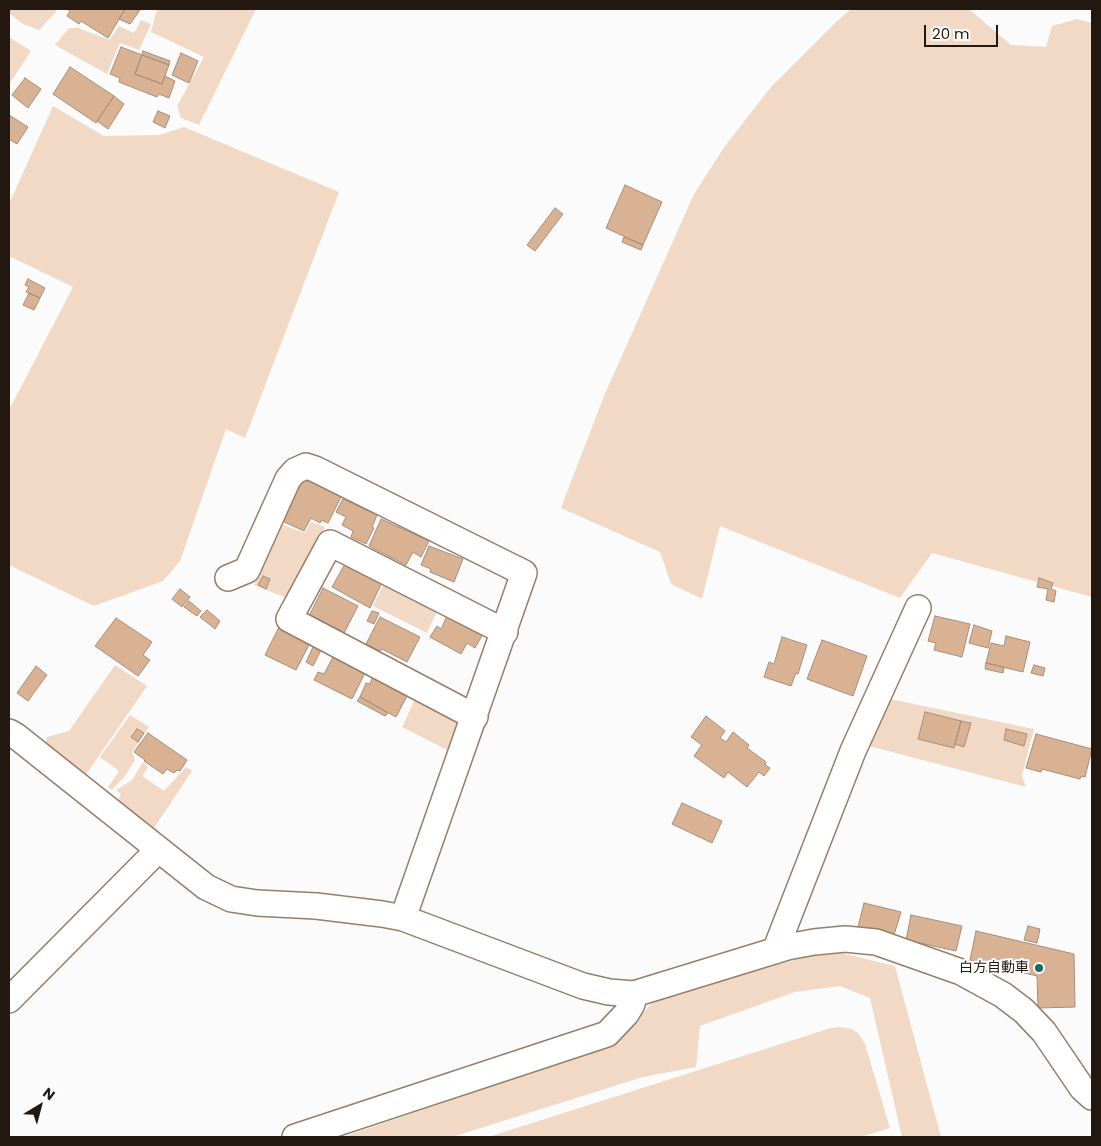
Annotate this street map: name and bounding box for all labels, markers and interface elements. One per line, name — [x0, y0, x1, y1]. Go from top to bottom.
scale bar — [926, 15, 1000, 47]
text: 20 m — [932, 23, 970, 44]
place label: 白方自動車 — [959, 960, 1029, 976]
marker: 白方自動車 — [1033, 962, 1045, 974]
north arrow — [15, 1081, 65, 1131]
text: N — [39, 1083, 59, 1105]

